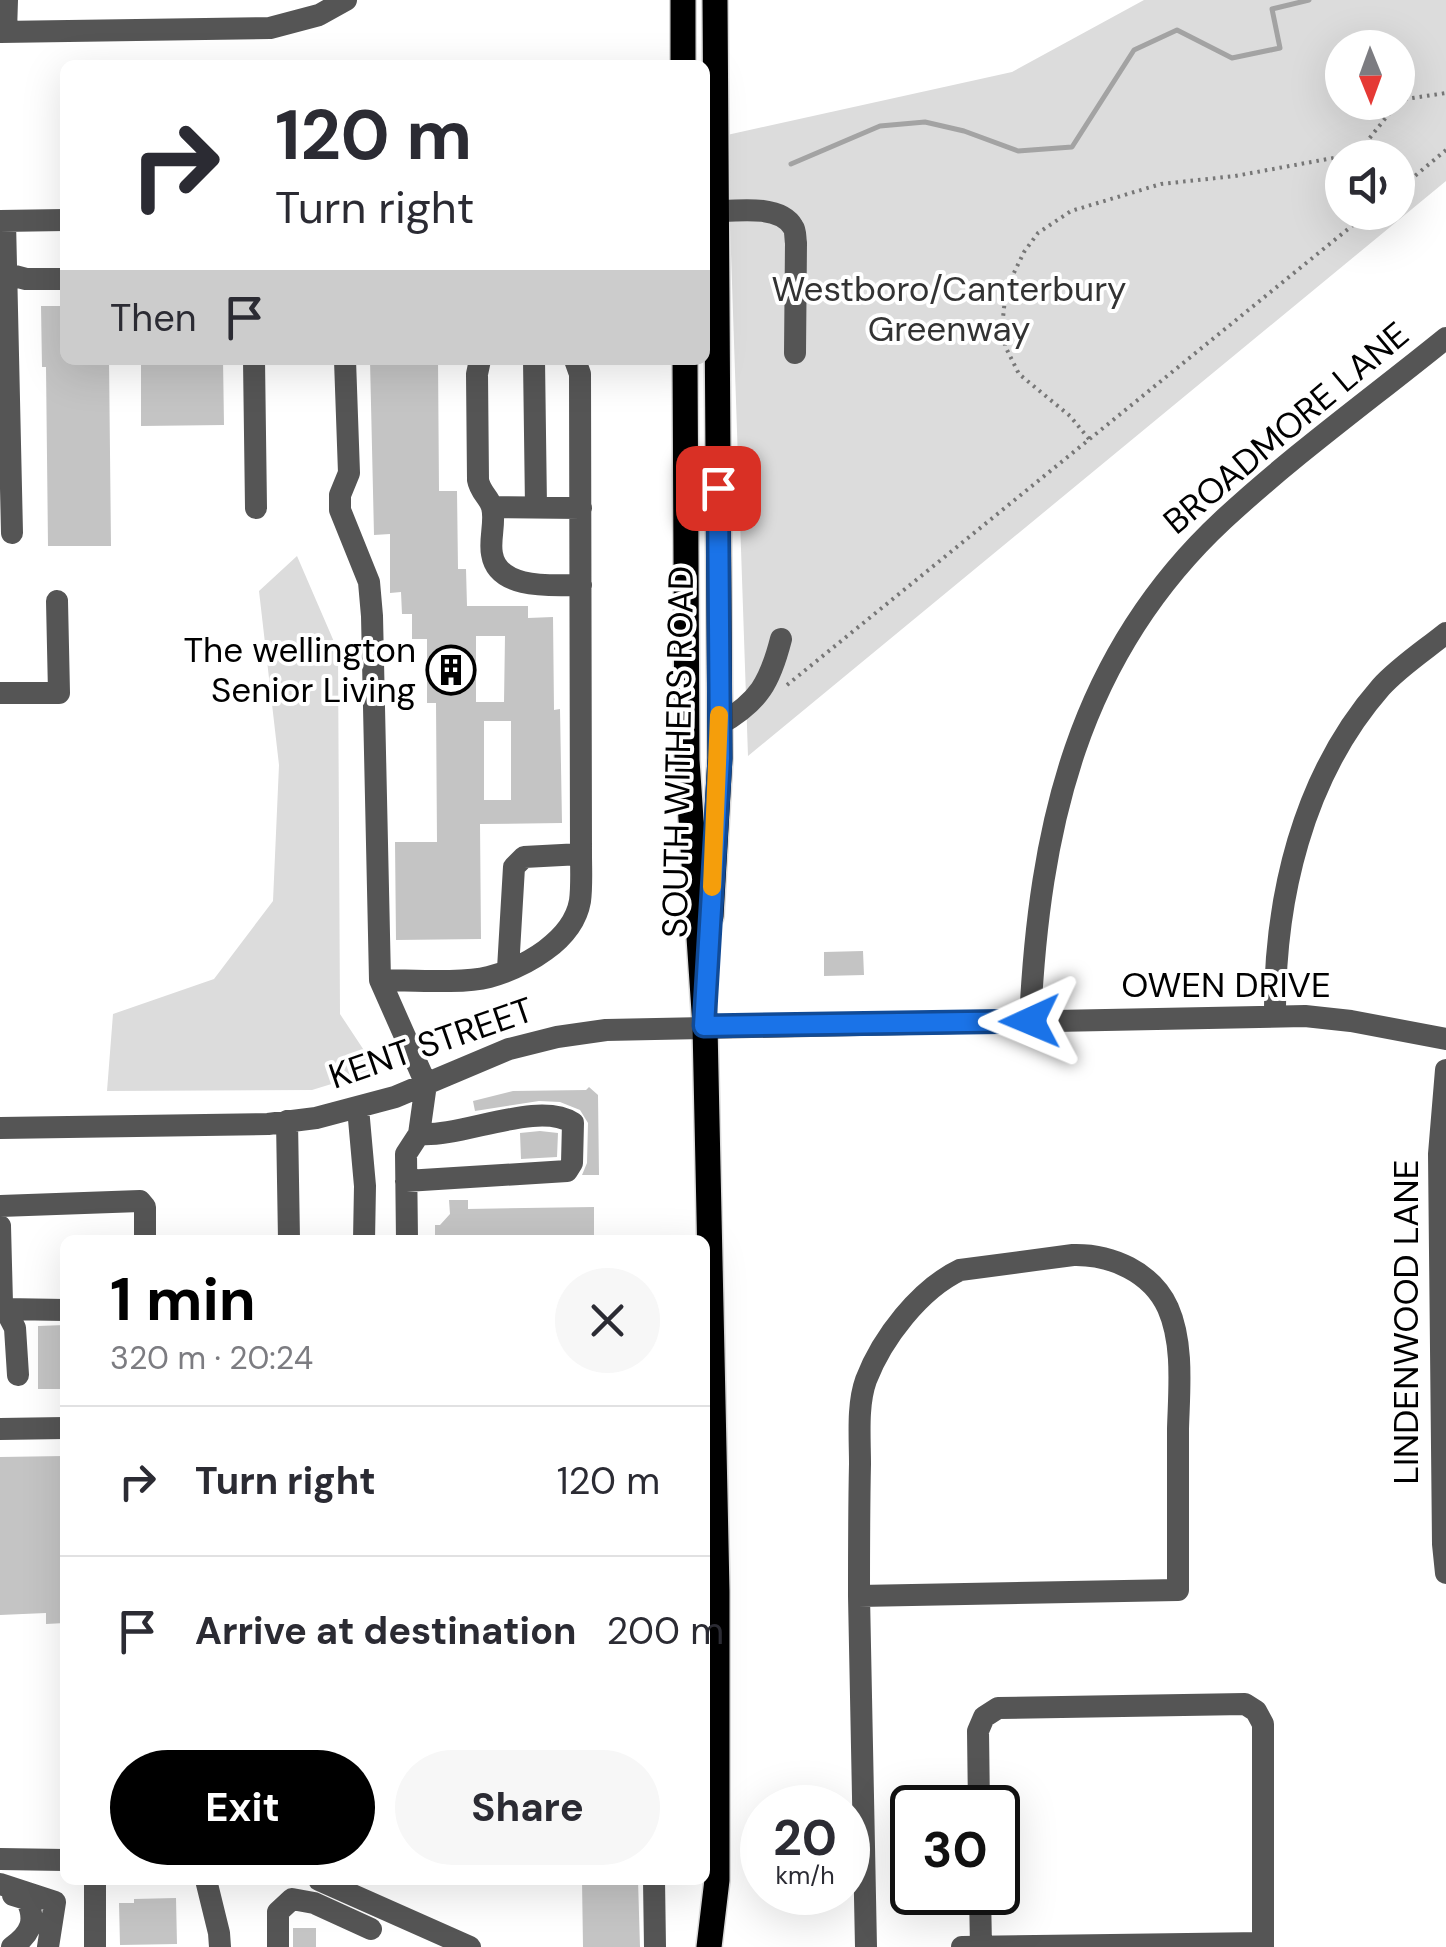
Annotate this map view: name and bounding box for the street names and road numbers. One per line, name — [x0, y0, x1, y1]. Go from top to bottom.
street label: BROADMORE LANE — [1154, 312, 1418, 544]
street label: SOUTH WITHERS ROAD — [652, 565, 704, 939]
street label: OWEN DRIVE — [1121, 962, 1331, 1008]
street label: KENT STREET — [323, 987, 539, 1099]
street label: LINDENWOOD LANE — [1383, 1159, 1429, 1485]

